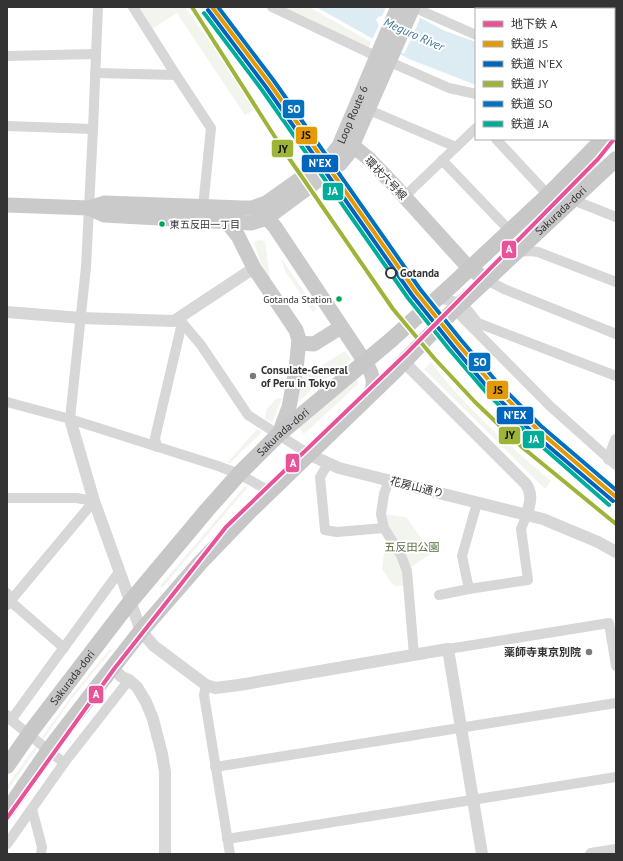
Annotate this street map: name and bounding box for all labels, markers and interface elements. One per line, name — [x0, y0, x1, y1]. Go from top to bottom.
legend — [475, 8, 615, 140]
water label: Meguro River — [382, 14, 447, 54]
text: 地下鉄 A — [511, 16, 557, 31]
text: 鉄道 JS — [511, 36, 548, 51]
text: 鉄道 N'EX — [511, 56, 563, 71]
text: 鉄道 JY — [511, 76, 549, 91]
street label: Loop Route 6 — [334, 83, 371, 146]
text: 鉄道 SO — [511, 96, 553, 111]
line badge: SO — [282, 99, 305, 119]
text: SO — [287, 102, 301, 116]
text: 鉄道 JA — [511, 116, 549, 131]
line badge: JS — [295, 126, 318, 145]
text: JS — [300, 128, 311, 142]
line badge: JY — [271, 139, 294, 158]
text: JY — [277, 142, 289, 156]
street label: 環状六号線 — [362, 153, 410, 203]
line badge: N'EX — [301, 154, 339, 173]
text: N'EX — [309, 156, 331, 170]
line badge: JA — [322, 182, 344, 201]
street label: Sakurada-dori — [532, 183, 590, 238]
text: JA — [327, 184, 339, 198]
place label: 東五反田一丁目 — [170, 218, 240, 231]
marker: 東五反田一丁目 — [157, 219, 167, 229]
line badge: A — [501, 240, 517, 259]
text: A — [506, 242, 513, 256]
place label: Gotanda — [400, 266, 439, 280]
marker: Gotanda — [385, 267, 397, 279]
place label: Gotanda Station — [263, 293, 332, 306]
marker: Gotanda Station — [334, 294, 344, 304]
line badge: SO — [468, 352, 491, 372]
text: SO — [473, 355, 487, 369]
place label: Consulate-General of Peru in Tokyo — [261, 363, 348, 390]
marker: Consulate-General of Peru in Tokyo — [248, 371, 258, 381]
line badge: JS — [486, 380, 509, 400]
text: JS — [492, 383, 503, 397]
street label: Sakurada-dori — [254, 405, 312, 459]
line badge: N'EX — [496, 406, 534, 425]
text: N'EX — [504, 408, 526, 422]
line badge: JY — [498, 426, 521, 445]
text: JY — [504, 428, 516, 442]
line badge: JA — [522, 430, 545, 449]
text: JA — [528, 432, 540, 446]
line badge: A — [285, 453, 300, 473]
text: A — [290, 456, 297, 470]
street label: 花房山通り — [389, 474, 445, 500]
park label: 五反田公園 — [385, 540, 440, 554]
place label: 薬師寺東京別院 — [504, 645, 581, 659]
street label: Sakurada-dori — [47, 647, 98, 708]
marker: 薬師寺東京別院 — [584, 647, 594, 657]
line badge: A — [88, 685, 104, 704]
text: A — [93, 687, 100, 701]

